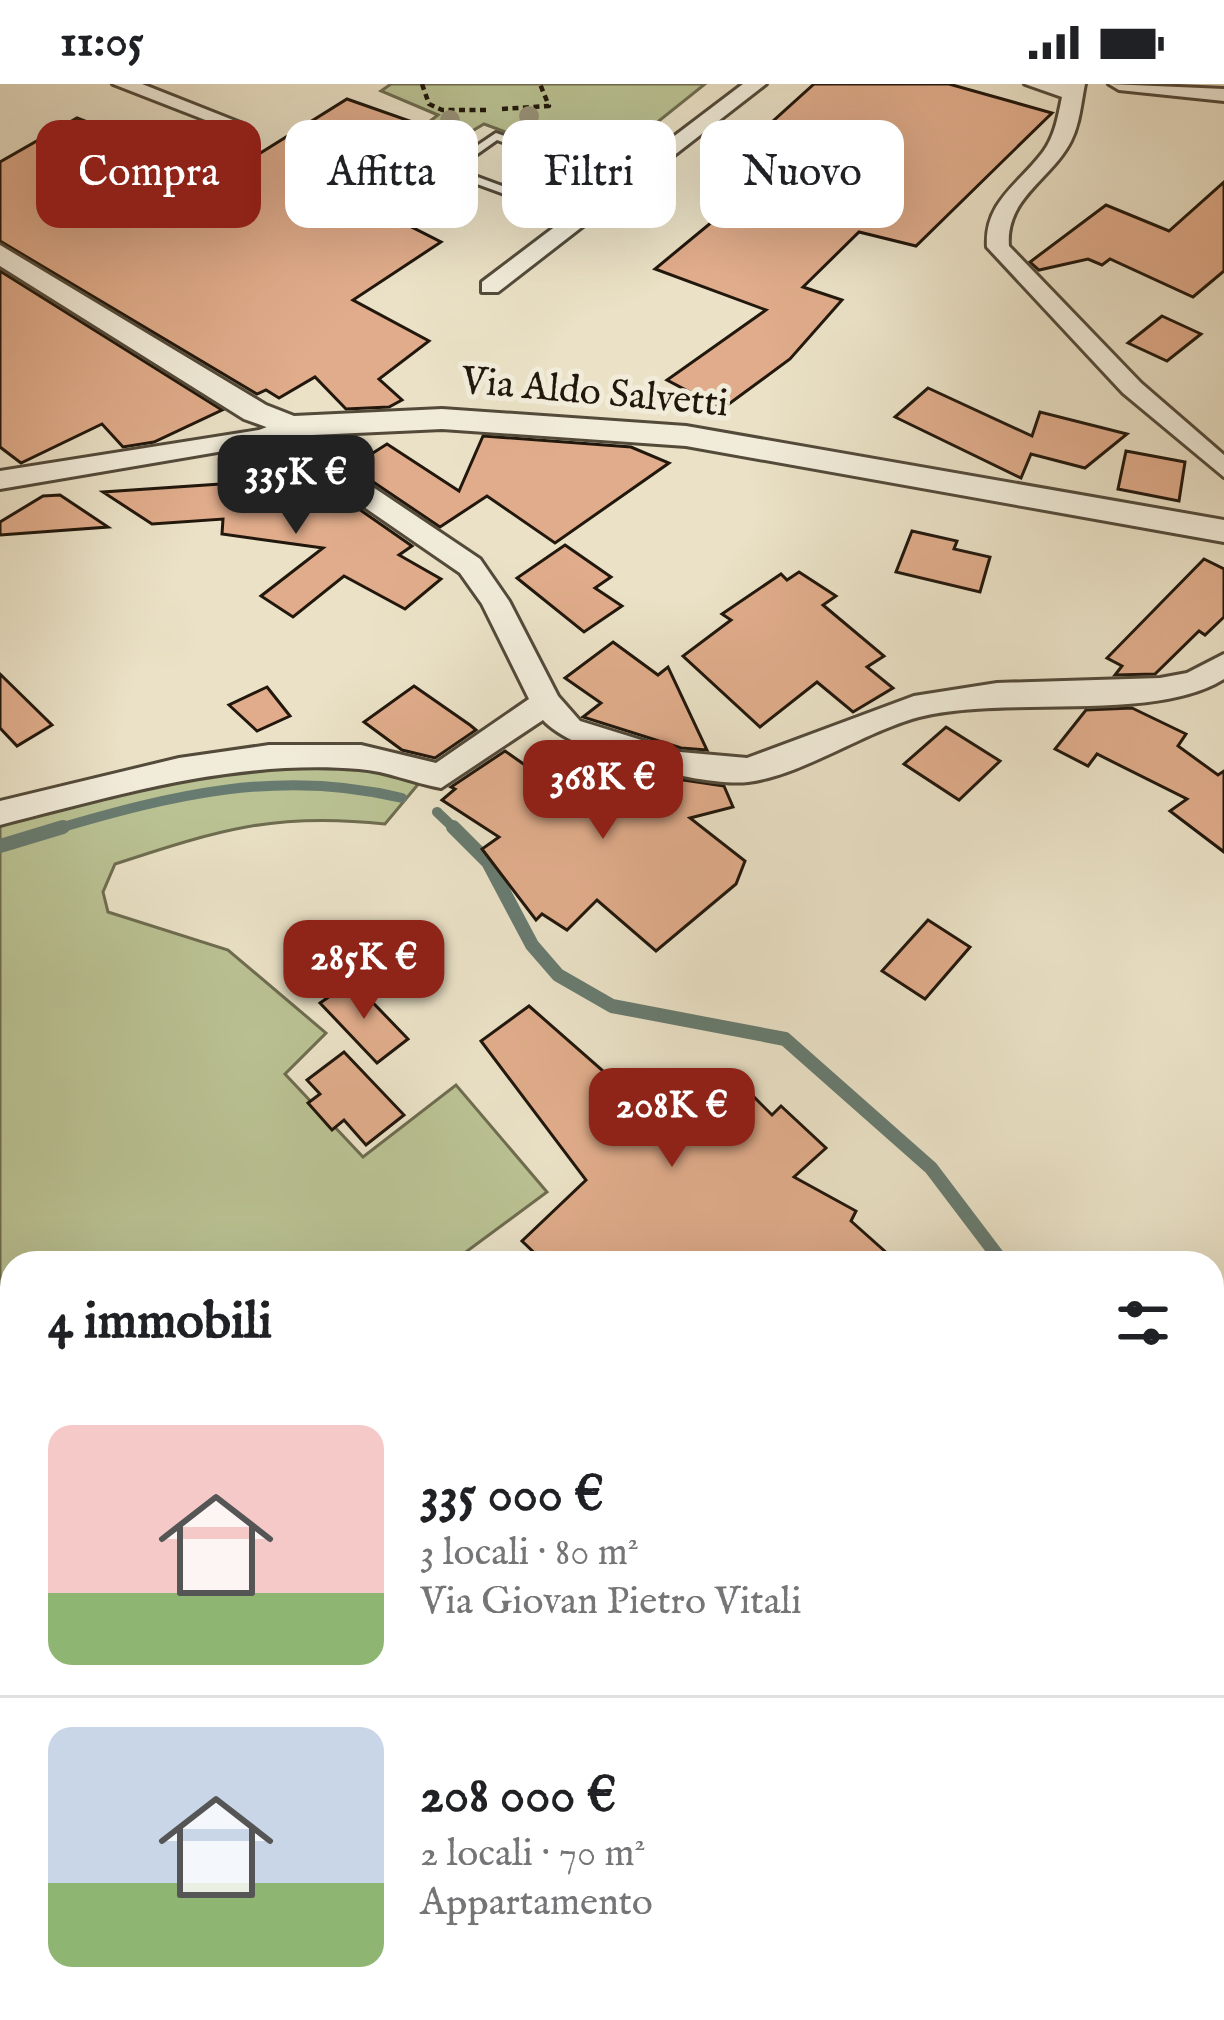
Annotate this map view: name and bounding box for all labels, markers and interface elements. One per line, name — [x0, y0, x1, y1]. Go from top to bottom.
text: 11:05 — [60, 14, 144, 71]
chip: Compra — [36, 120, 261, 228]
chip: Affitta — [285, 120, 478, 228]
chip: Filtri — [502, 120, 676, 228]
chip: Nuovo — [700, 120, 904, 228]
street label: Via Aldo Salvetti — [458, 357, 730, 430]
pin: 335K € — [198, 435, 394, 537]
text: 335K € — [245, 449, 347, 498]
pin: 368K € — [505, 740, 701, 842]
text: 368K € — [550, 754, 656, 803]
pin: 285K € — [266, 920, 462, 1022]
text: 285K € — [310, 934, 418, 983]
pin: 208K € — [574, 1068, 770, 1170]
text: 208K € — [616, 1082, 728, 1131]
icon: filters — [1110, 1290, 1176, 1356]
text: 4 immobili — [48, 1291, 272, 1356]
text: 335 000 € — [420, 1464, 604, 1529]
icon: home — [144, 1473, 288, 1617]
text: 3 locali · 80 m² — [420, 1529, 639, 1578]
text: Via Giovan Pietro Vitali — [420, 1578, 802, 1627]
text: 208 000 € — [420, 1765, 616, 1830]
icon: home — [144, 1775, 288, 1919]
text: 2 locali · 70 m² — [420, 1830, 646, 1879]
text: Appartamento — [420, 1879, 653, 1928]

